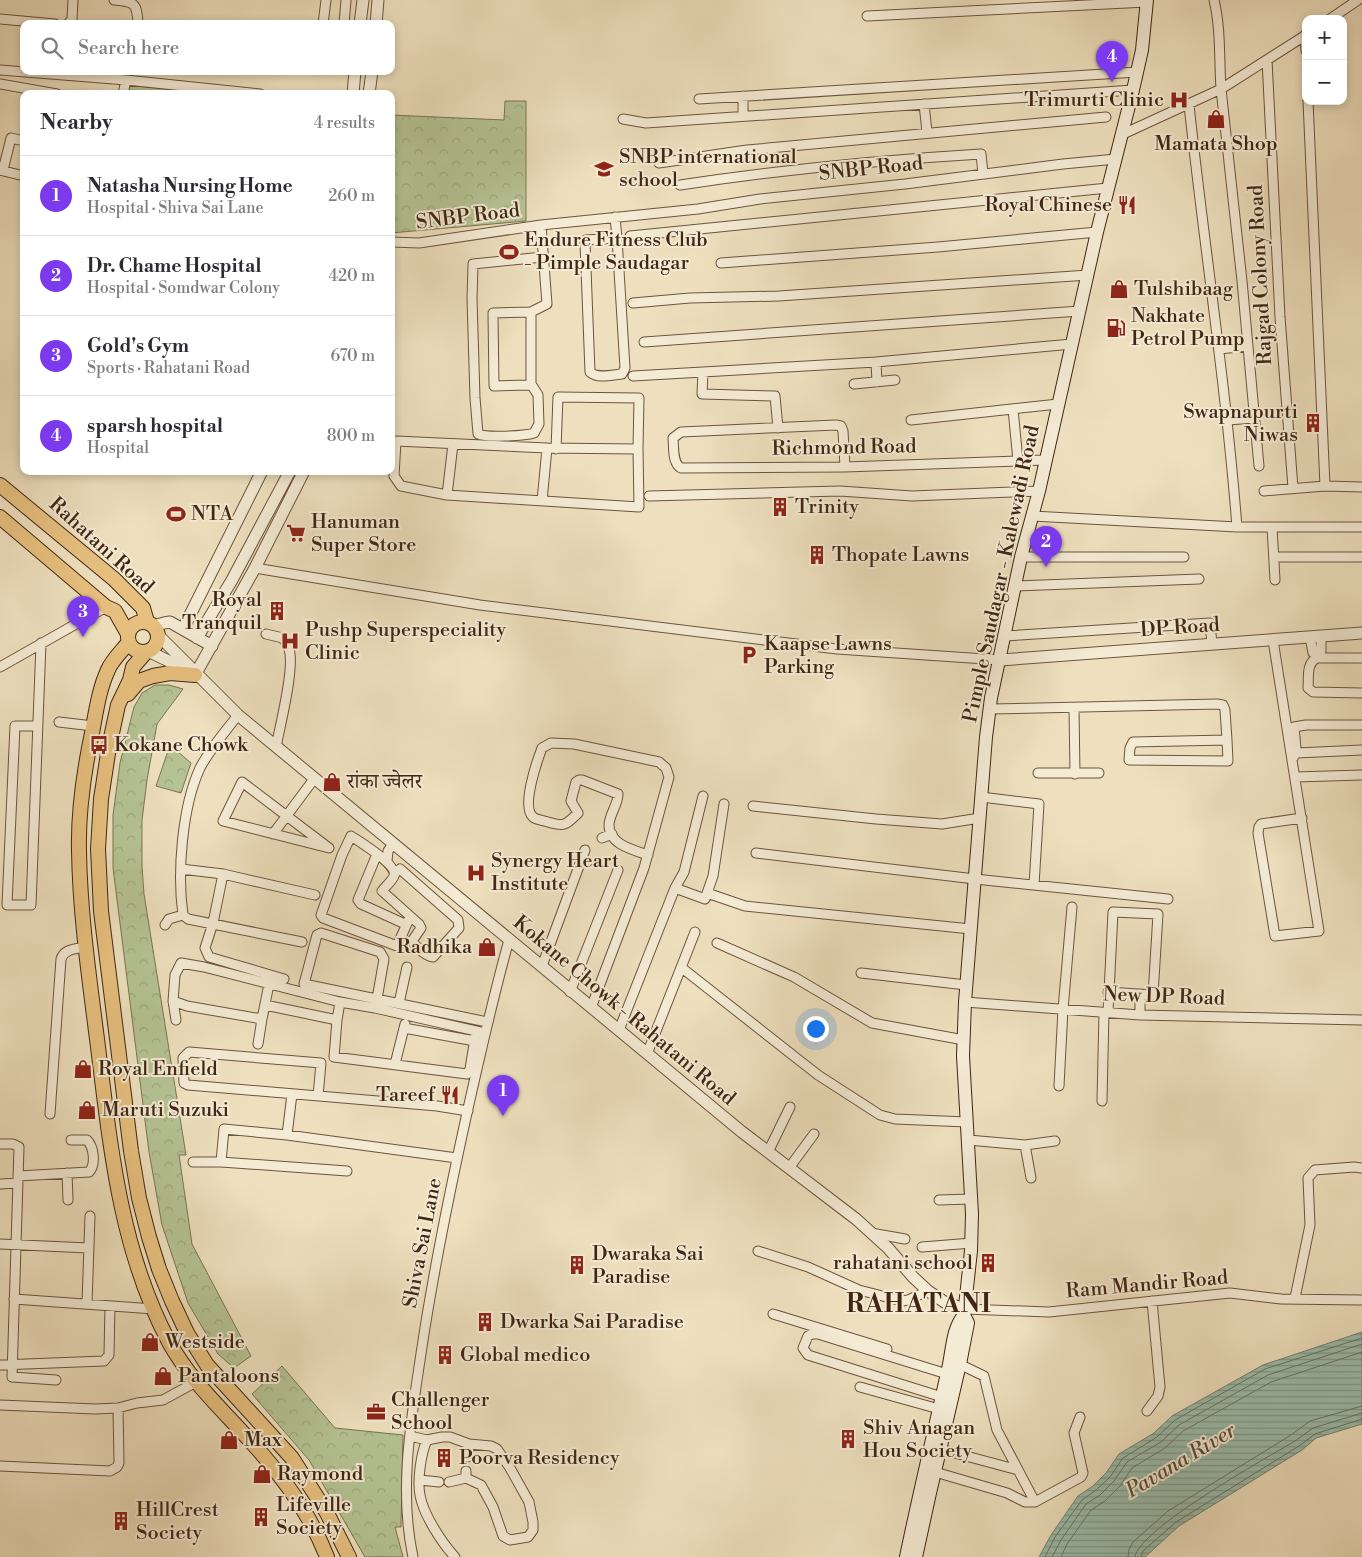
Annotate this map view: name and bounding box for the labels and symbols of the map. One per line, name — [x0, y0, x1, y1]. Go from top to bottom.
pin: 4 — [1096, 41, 1128, 82]
place label: Trimurti Clinic — [1024, 88, 1164, 113]
hospital icon: Trimurti Clinic — [1168, 89, 1190, 111]
shop icon: Mamata Shop — [1205, 108, 1227, 130]
place label: Mamata Shop — [1154, 132, 1278, 157]
place label: SNBP international school — [619, 145, 797, 193]
street label: SNBP Road — [818, 151, 925, 187]
school or university icon: SNBP international school — [593, 158, 615, 180]
street label: Rajgad Colony Road — [1244, 183, 1278, 366]
place label: Royal Chinese — [985, 193, 1112, 218]
restaurant icon: Royal Chinese — [1116, 194, 1138, 216]
street label: SNBP Road — [415, 198, 522, 236]
place label: Endure Fitness Club - Pimple Saudagar — [524, 228, 708, 276]
sports icon: Endure Fitness Club - Pimple Saudagar — [498, 241, 520, 263]
place label: Tulshibaag — [1134, 277, 1234, 302]
shop icon: Tulshibaag — [1108, 278, 1130, 300]
place label: Nakhate Petrol Pump — [1131, 304, 1245, 352]
fuel station icon: Nakhate Petrol Pump — [1105, 317, 1127, 339]
place label: Swapnapurti Niwas — [1183, 400, 1298, 448]
building icon: Swapnapurti Niwas — [1302, 412, 1324, 434]
street label: Pimple Saudagar - Kalewadi Road — [958, 423, 1046, 725]
street label: Richmond Road — [771, 434, 917, 462]
street label: Rahatani Road — [43, 492, 159, 600]
place label: Trinity — [795, 495, 859, 520]
building icon: Trinity — [769, 496, 791, 518]
place label: NTA — [191, 502, 234, 527]
sports icon: NTA — [165, 503, 187, 525]
place label: Hanuman Super Store — [311, 510, 416, 558]
supermarket icon: Hanuman Super Store — [285, 522, 307, 544]
pin: 2 — [1030, 526, 1062, 567]
place label: Thopate Lawns — [832, 543, 969, 568]
building icon: Thopate Lawns — [806, 544, 828, 566]
place label: Royal Tranquil — [182, 588, 262, 636]
pin: 3 — [67, 596, 99, 637]
building icon: Royal Tranquil — [266, 600, 288, 622]
street label: DP Road — [1139, 613, 1221, 643]
place label: Pushp Superspeciality Clinic — [305, 618, 506, 666]
hospital icon: Pushp Superspeciality Clinic — [279, 630, 301, 652]
place label: Kaapse Lawns Parking — [764, 632, 892, 680]
parking icon: Kaapse Lawns Parking — [738, 644, 760, 666]
place label: Kokane Chowk — [114, 733, 249, 758]
bus stop icon: Kokane Chowk — [88, 734, 110, 756]
place label: रांका ज्वेलर — [346, 769, 424, 795]
shop icon: रांका ज्वेलर — [321, 771, 343, 793]
place label: Synergy Heart Institute — [491, 849, 619, 897]
hospital icon: Synergy Heart Institute — [465, 862, 487, 884]
street label: Kokane Chowk - Rahatani Road — [508, 911, 741, 1112]
place label: Radhika — [397, 935, 473, 960]
shop icon: Radhika — [476, 936, 498, 958]
street label: New DP Road — [1102, 982, 1226, 1012]
your location — [803, 1016, 829, 1042]
place label: Royal Enfield — [98, 1057, 218, 1082]
shop icon: Royal Enfield — [72, 1058, 94, 1080]
pin: 1 — [487, 1075, 519, 1116]
place label: Tareef — [376, 1083, 436, 1108]
restaurant icon: Tareef — [439, 1084, 461, 1106]
place label: Maruti Suzuki — [102, 1098, 230, 1123]
shop icon: Maruti Suzuki — [76, 1099, 98, 1121]
street label: Shiva Sai Lane — [398, 1176, 448, 1310]
place label: Dwaraka Sai Paradise — [592, 1242, 704, 1290]
place label: rahatani school — [833, 1251, 973, 1276]
building icon: rahatani school — [977, 1252, 999, 1274]
building icon: Dwaraka Sai Paradise — [566, 1254, 588, 1276]
street label: Ram Mandir Road — [1065, 1265, 1230, 1305]
district label: RAHATANI — [846, 1289, 992, 1320]
place label: Dwarka Sai Paradise — [500, 1310, 684, 1335]
building icon: Dwarka Sai Paradise — [474, 1311, 496, 1333]
place label: Westside — [164, 1330, 245, 1355]
shop icon: Westside — [139, 1331, 161, 1353]
place label: Global medico — [460, 1343, 590, 1368]
building icon: Global medico — [434, 1344, 456, 1366]
place label: Pantaloons — [178, 1364, 279, 1389]
shop icon: Pantaloons — [152, 1365, 174, 1387]
place label: Challenger School — [391, 1388, 490, 1436]
office icon: Challenger School — [365, 1401, 387, 1423]
place label: Shiv Anagan Hou Society — [863, 1416, 975, 1464]
water label: Pavana River — [1120, 1417, 1242, 1505]
place label: Max — [244, 1428, 283, 1453]
building icon: Shiv Anagan Hou Society — [837, 1428, 859, 1450]
shop icon: Max — [218, 1429, 240, 1451]
place label: Poorva Residency — [459, 1446, 620, 1471]
building icon: Poorva Residency — [433, 1447, 455, 1469]
place label: Raymond — [277, 1462, 364, 1487]
shop icon: Raymond — [251, 1463, 273, 1485]
place label: Lifeville Society — [276, 1493, 351, 1541]
place label: HillCrest Society — [136, 1498, 219, 1546]
building icon: Lifeville Society — [250, 1506, 272, 1528]
building icon: HillCrest Society — [110, 1510, 132, 1532]

